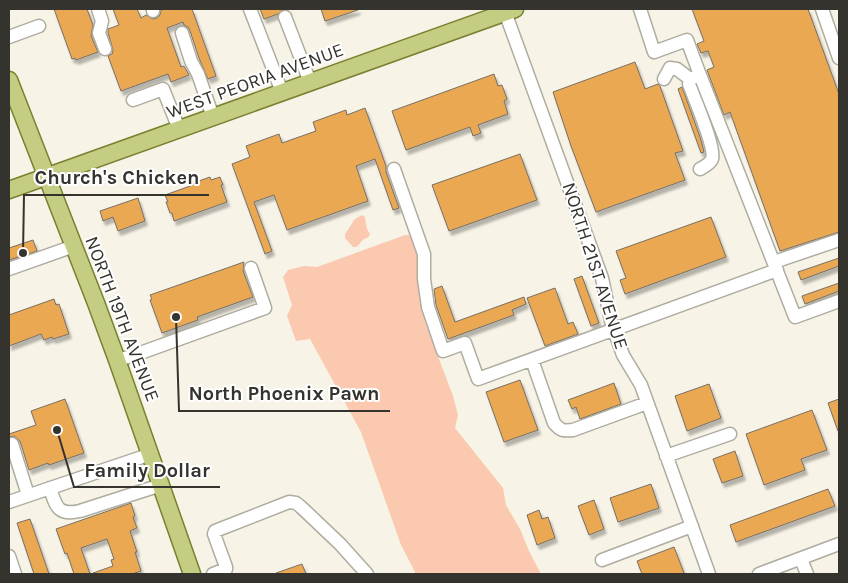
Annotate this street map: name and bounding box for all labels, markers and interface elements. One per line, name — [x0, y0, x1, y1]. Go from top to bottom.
street label: WEST PEORIA AVENUE — [163, 39, 347, 123]
callout: Church's Chicken — [24, 160, 209, 195]
text: Church's Chicken — [35, 166, 199, 189]
street label: NORTH 21ST AVENUE — [558, 180, 632, 352]
street label: NORTH 19TH AVENUE — [80, 233, 164, 405]
callout: North Phoenix Pawn — [179, 376, 390, 411]
text: North Phoenix Pawn — [189, 382, 380, 405]
callout: Family Dollar — [74, 452, 220, 487]
text: Family Dollar — [84, 459, 210, 482]

